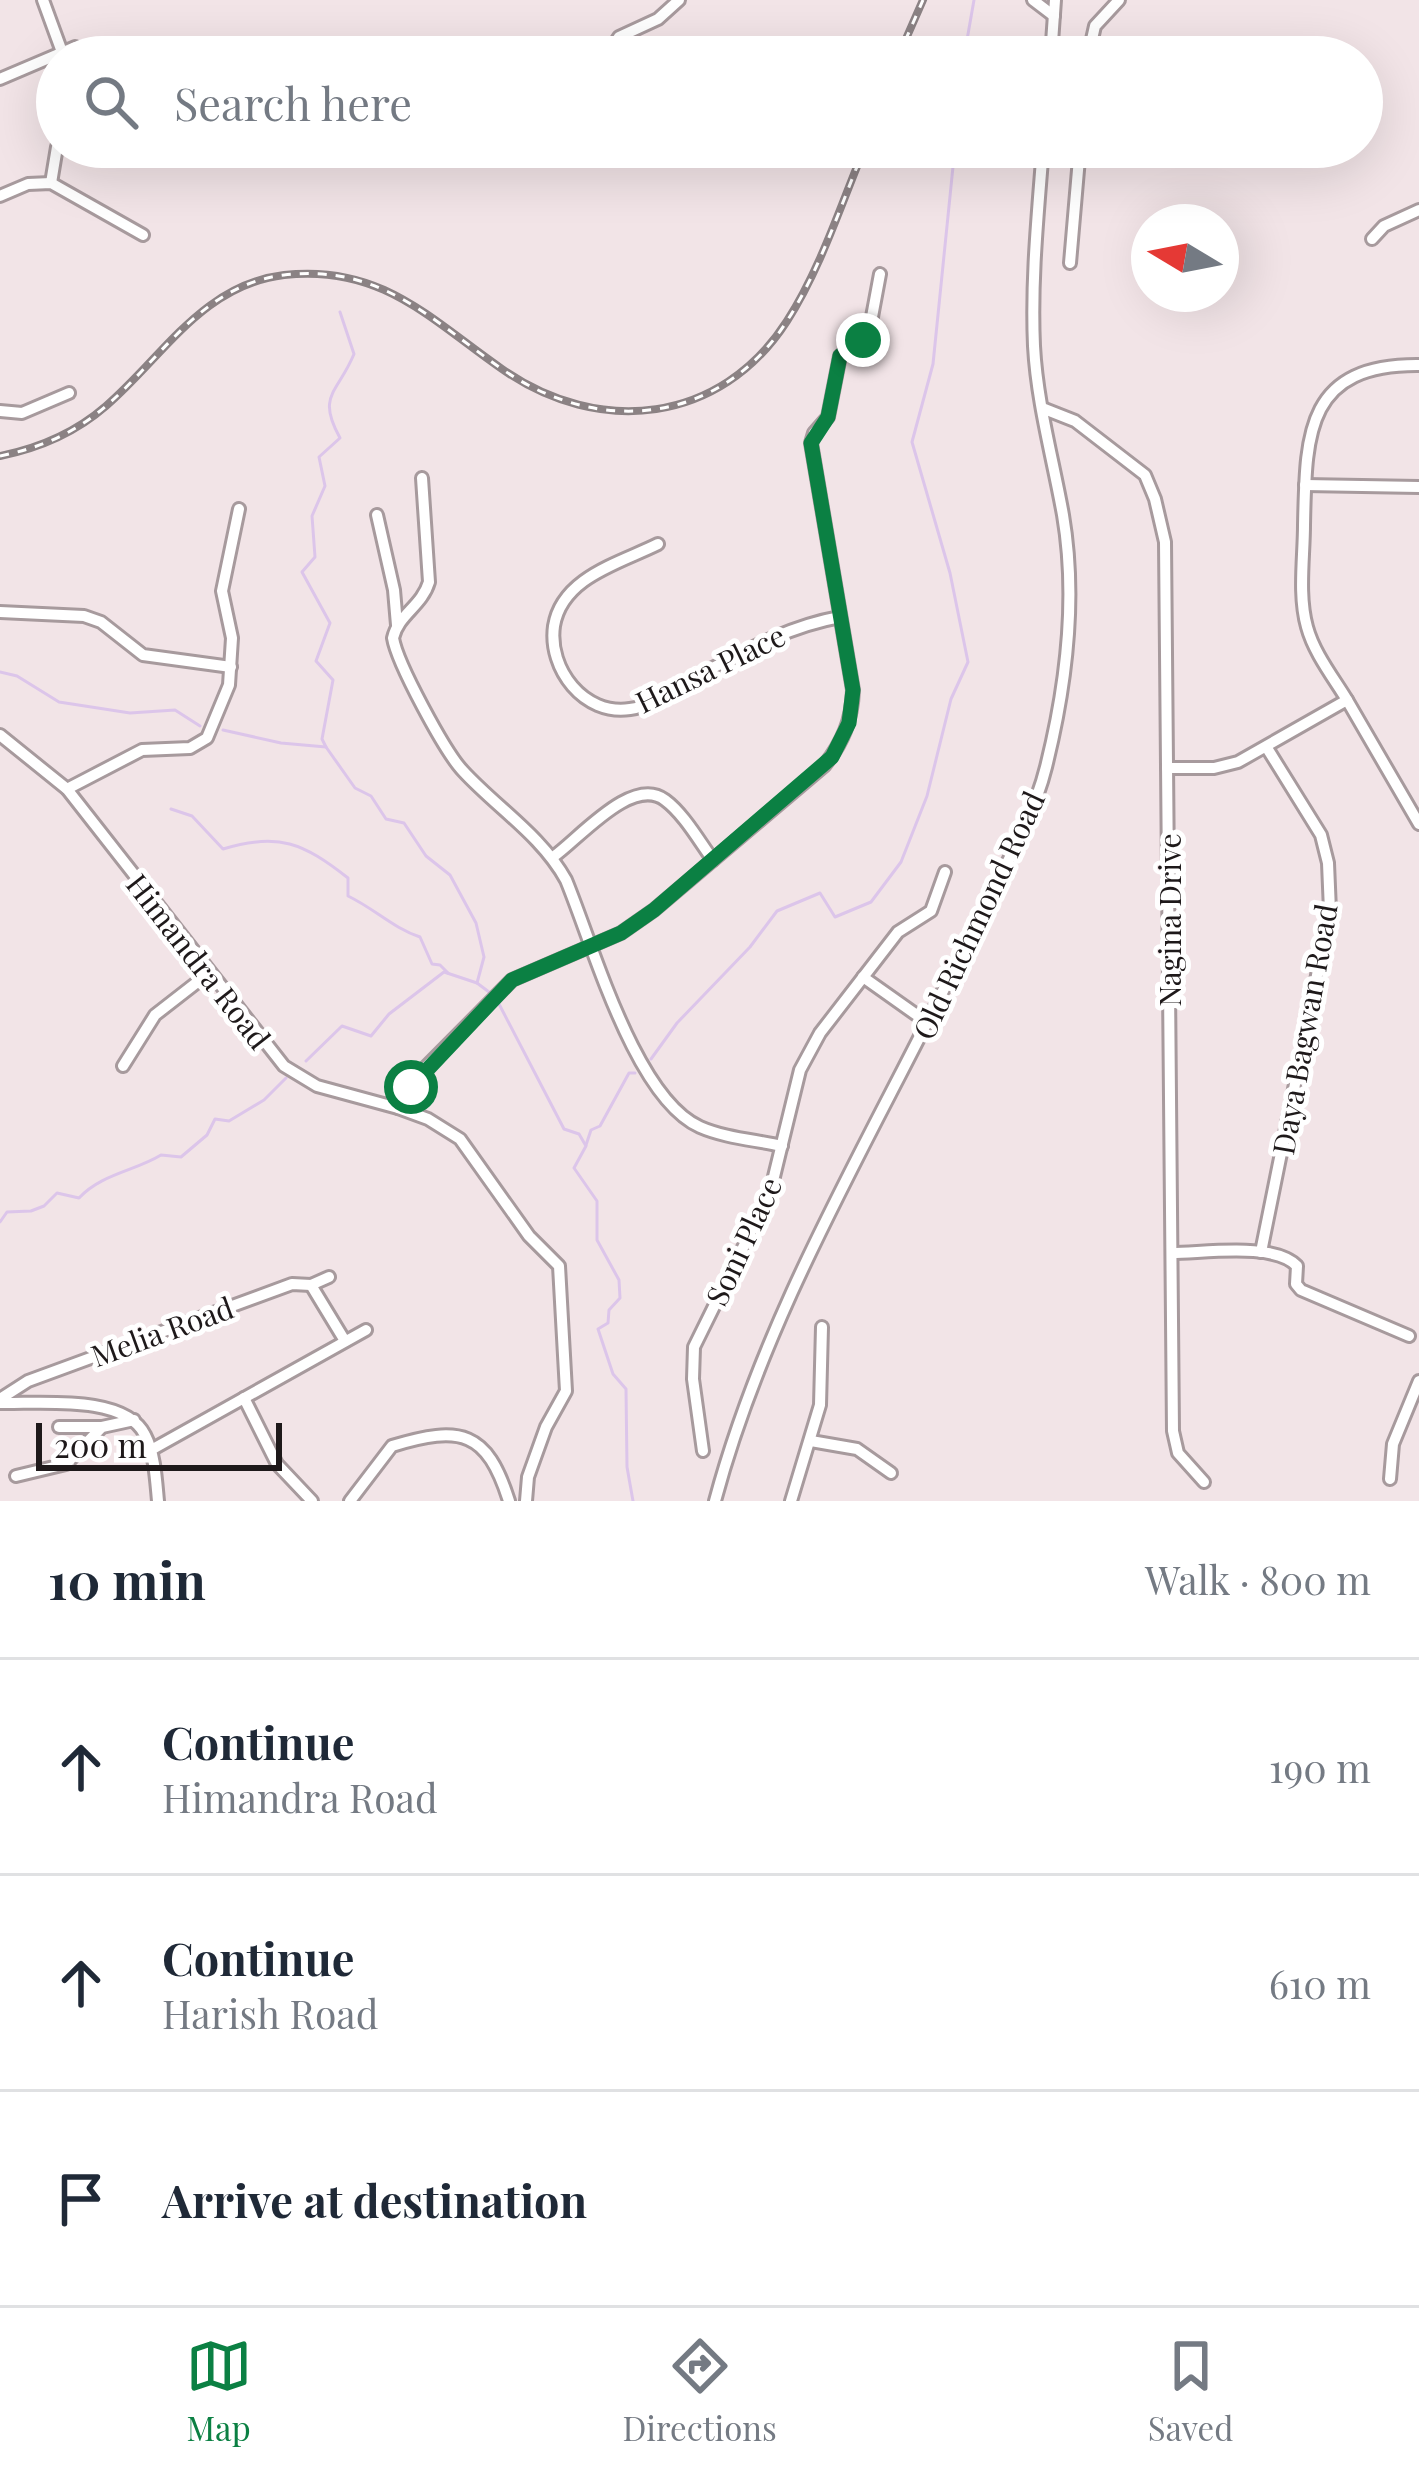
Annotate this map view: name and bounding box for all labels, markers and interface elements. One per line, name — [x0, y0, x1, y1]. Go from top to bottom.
search box — [36, 36, 1383, 168]
icon: search — [78, 69, 144, 135]
text: Search here — [174, 72, 412, 132]
north arrow — [1131, 204, 1239, 312]
route end — [836, 313, 890, 367]
street label: Hansa Place — [629, 615, 791, 721]
street label: Old Richmond Road — [903, 784, 1053, 1046]
street label: Nagina Drive — [1149, 833, 1189, 1007]
street label: Himandra Road — [118, 865, 280, 1057]
street label: Daya Bagwan Road — [1262, 900, 1346, 1158]
route start — [384, 1060, 438, 1114]
street label: Soni Place — [696, 1170, 790, 1312]
street label: Melia Road — [85, 1287, 239, 1375]
scale bar — [36, 1417, 282, 1470]
text: 200 m — [54, 1422, 147, 1466]
text: 10 min — [48, 1545, 206, 1613]
text: Walk · 800 m — [1145, 1553, 1371, 1605]
text: Continue — [162, 1711, 354, 1771]
icon: ahead — [48, 1734, 114, 1800]
text: 190 m — [1269, 1741, 1371, 1793]
text: Himandra Road — [162, 1771, 438, 1823]
text: Continue — [162, 1927, 354, 1987]
icon: ahead — [48, 1950, 114, 2016]
text: 610 m — [1269, 1957, 1371, 2009]
text: Harish Road — [162, 1987, 378, 2039]
icon: arrive — [48, 2166, 114, 2232]
text: Arrive at destination — [162, 2169, 587, 2229]
tab: Map — [186, 2333, 252, 2449]
tab: Directions — [623, 2333, 777, 2449]
tab: Saved — [1148, 2333, 1234, 2449]

